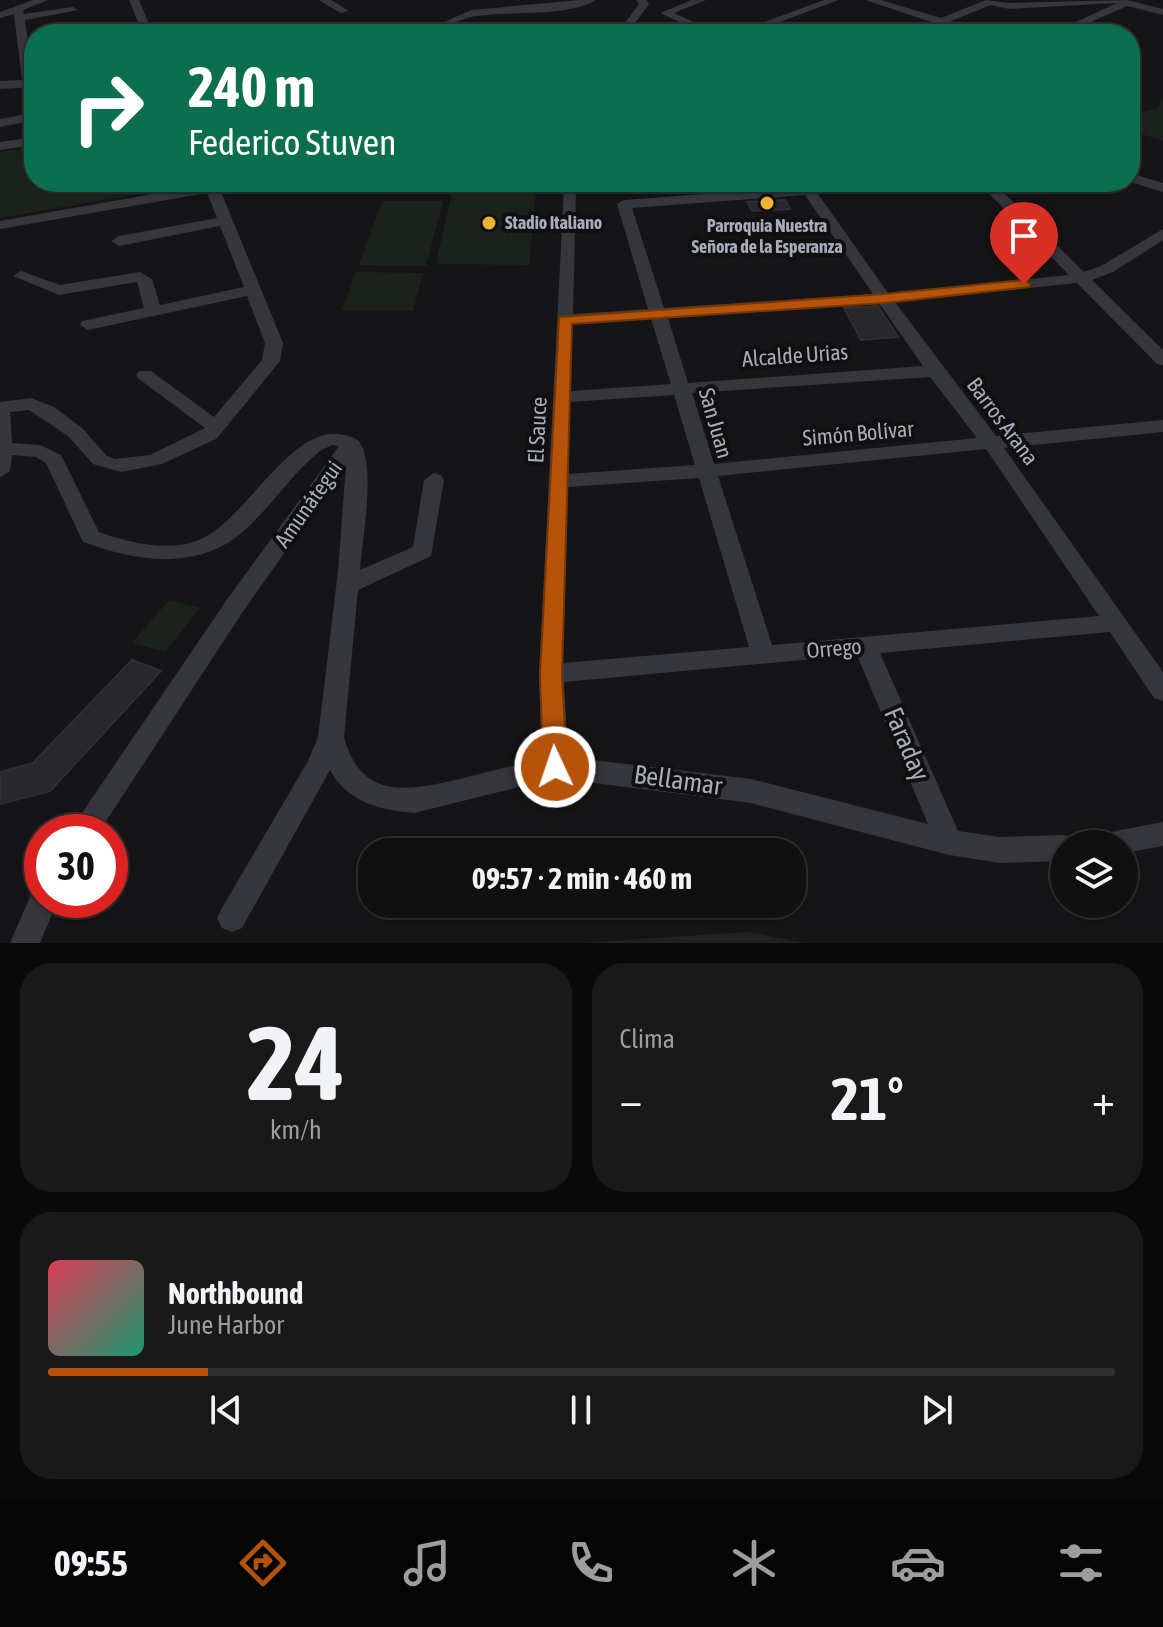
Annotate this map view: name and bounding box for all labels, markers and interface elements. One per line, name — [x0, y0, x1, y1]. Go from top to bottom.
text: 240 m — [188, 55, 315, 119]
icon: right — [56, 56, 160, 160]
text: Federico Stuven — [188, 121, 397, 163]
marker: Parroquia Nuestra Señora de la Esperanza — [758, 194, 776, 212]
pin — [990, 202, 1058, 284]
place label: Stadio Italiano — [505, 212, 602, 233]
marker: Stadio Italiano — [480, 214, 498, 232]
icon: arrive — [1002, 214, 1046, 258]
place label: Parroquia Nuestra Señora de la Esperanza — [691, 215, 843, 257]
street label: Alcalde Urias — [741, 338, 849, 372]
street label: Barros Arana — [962, 372, 1044, 470]
street label: San Juan — [694, 385, 738, 461]
street label: El Sauce — [522, 396, 552, 464]
street label: Simón Bolívar — [801, 415, 915, 451]
street label: Amunátegui — [269, 456, 347, 552]
street label: Orrego — [805, 633, 863, 663]
street label: Faraday — [878, 703, 936, 785]
position arrow — [513, 725, 597, 809]
street label: Bellamar — [632, 759, 724, 801]
speed limit sign: 30 — [24, 814, 128, 918]
map controls — [1050, 830, 1138, 918]
button: layers — [1050, 830, 1138, 918]
text: 09:57 · 2 min · 460 m — [472, 861, 692, 895]
text: 24 — [247, 1003, 345, 1122]
text: Clima — [620, 1024, 675, 1054]
text: 21° — [831, 1064, 904, 1133]
text: − — [620, 1074, 642, 1124]
text: + — [1092, 1074, 1115, 1124]
text: km/h — [270, 1115, 322, 1145]
text: Northbound — [168, 1276, 303, 1310]
text: June Harbor — [168, 1310, 284, 1340]
icon: previous — [204, 1388, 248, 1432]
icon: pause — [559, 1388, 603, 1432]
icon: next — [915, 1388, 959, 1432]
icon: directions — [235, 1535, 291, 1591]
icon: music — [399, 1535, 455, 1591]
icon: phone — [563, 1535, 619, 1591]
icon: climate — [726, 1535, 782, 1591]
icon: car — [890, 1535, 946, 1591]
icon: filters — [1053, 1535, 1109, 1591]
text: 09:55 — [54, 1542, 128, 1584]

